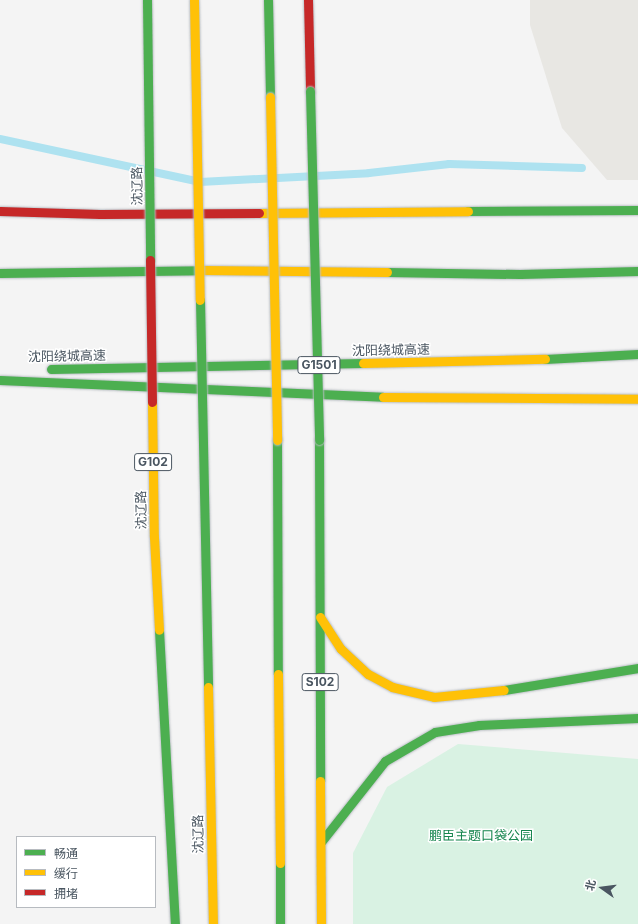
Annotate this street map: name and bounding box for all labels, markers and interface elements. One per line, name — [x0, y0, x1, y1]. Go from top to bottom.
street label: 沈辽路 — [129, 166, 145, 206]
street label: 沈阳绕城高速 — [352, 342, 430, 358]
street label: 沈阳绕城高速 — [28, 348, 106, 364]
road number: G1501 — [297, 355, 341, 375]
road number: G102 — [134, 452, 172, 472]
street label: 沈辽路 — [133, 490, 149, 530]
road number: S102 — [301, 672, 339, 692]
street label: 沈辽路 — [190, 814, 206, 854]
park label: 鹏臣主题口袋公园 — [429, 827, 533, 843]
legend — [16, 836, 156, 908]
text: 畅通 — [54, 846, 78, 861]
text: 缓行 — [54, 866, 78, 881]
north arrow — [582, 868, 622, 908]
text: 北 — [582, 878, 598, 892]
text: 拥堵 — [54, 886, 78, 901]

